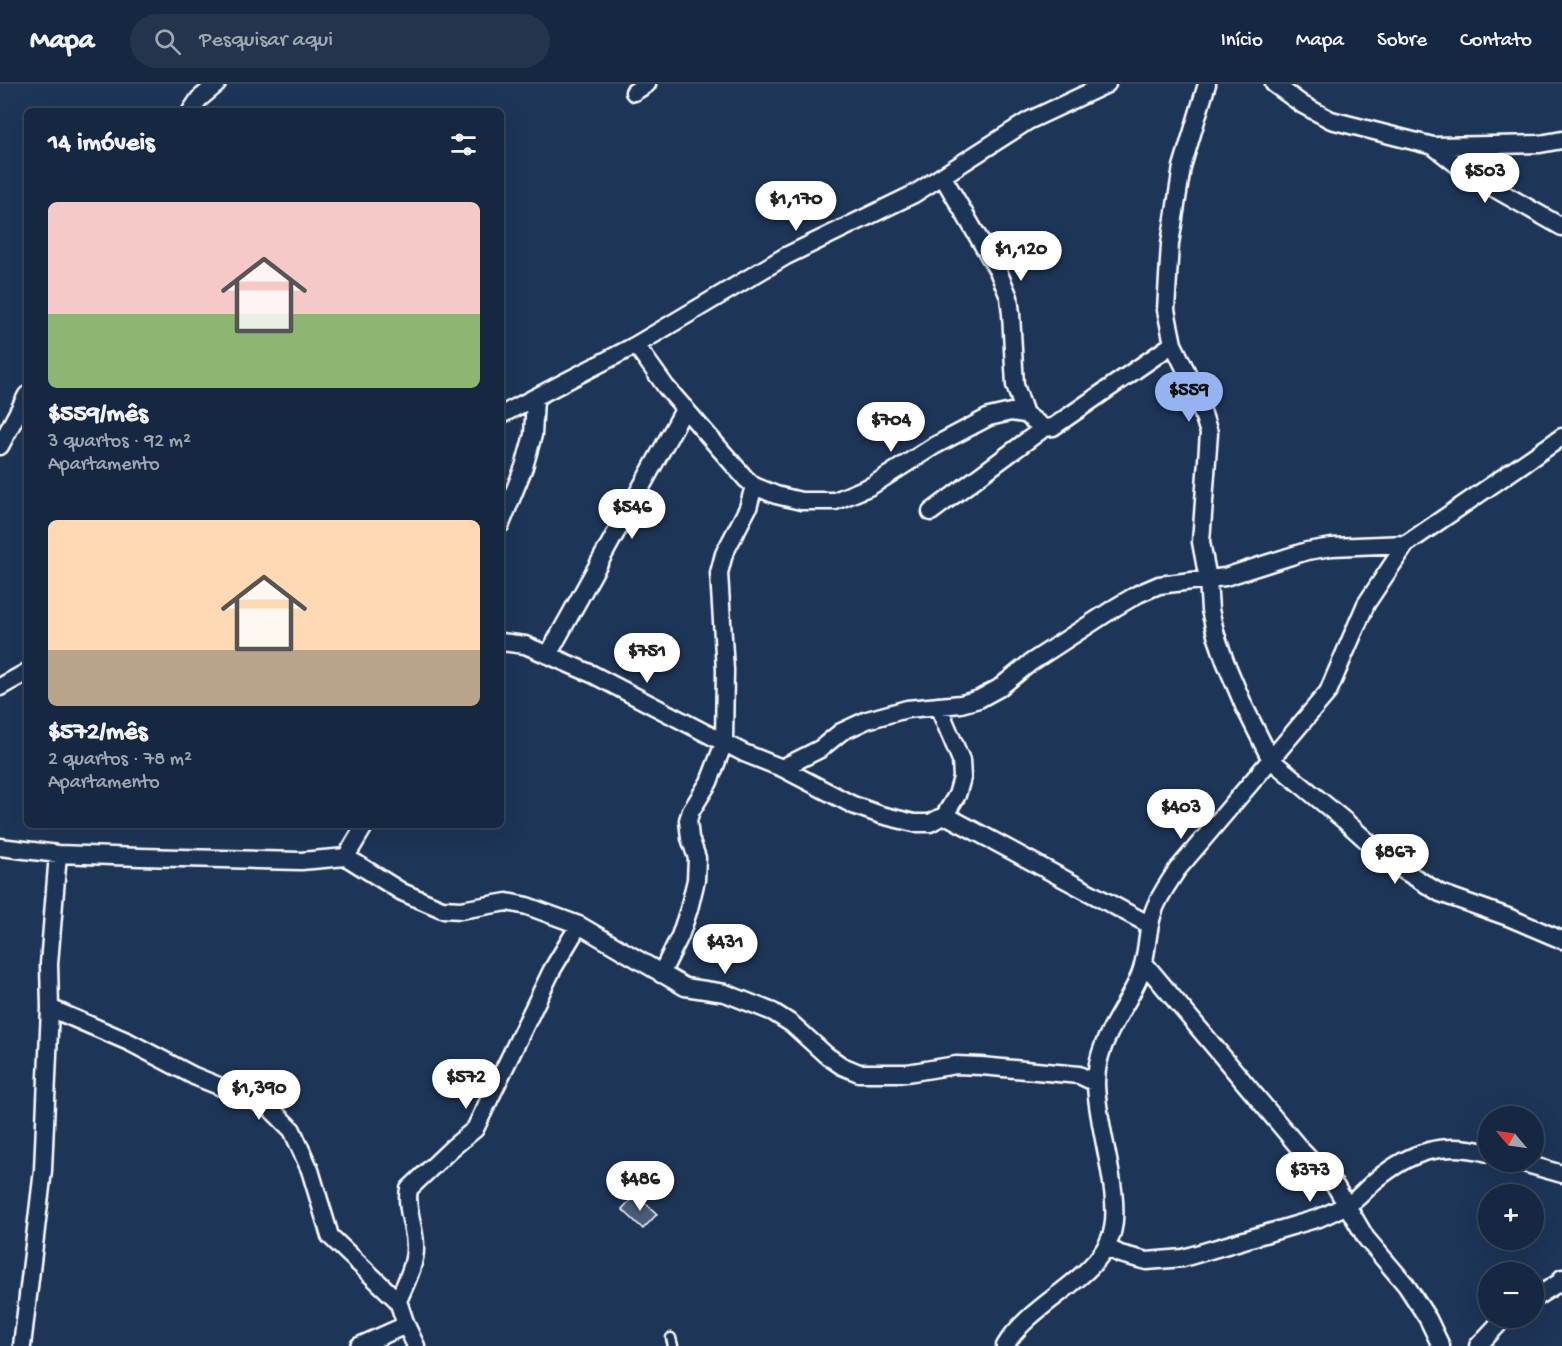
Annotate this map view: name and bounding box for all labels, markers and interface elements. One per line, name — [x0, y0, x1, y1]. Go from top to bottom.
search box — [130, 14, 550, 68]
text: Mapa — [30, 25, 94, 58]
icon: search — [151, 25, 184, 58]
text: Pesquisar aqui — [199, 28, 333, 54]
text: Início — [1221, 29, 1263, 54]
text: Mapa — [1296, 29, 1344, 54]
text: Sobre — [1377, 29, 1427, 54]
text: Contato — [1460, 29, 1532, 54]
icon: filters — [447, 128, 480, 161]
text: 14 imóveis — [48, 129, 155, 160]
pin: $503 — [1449, 153, 1521, 204]
text: $503 — [1464, 161, 1506, 184]
pin: $1,170 — [747, 181, 845, 232]
text: $1,170 — [769, 189, 823, 212]
pin: $1,120 — [972, 231, 1070, 282]
text: $1,120 — [995, 239, 1047, 262]
icon: home — [210, 241, 318, 349]
pin: $559 — [1153, 372, 1225, 423]
text: $559 — [1169, 380, 1209, 403]
text: $559/mês — [48, 400, 148, 431]
pin: $704 — [855, 402, 927, 453]
text: $704 — [871, 410, 911, 433]
text: 3 quartos · 92 m² — [48, 431, 191, 454]
text: Apartamento — [48, 454, 160, 477]
pin: $546 — [596, 489, 668, 540]
text: $546 — [612, 497, 652, 520]
icon: home — [210, 559, 318, 667]
pin: $751 — [611, 633, 683, 684]
text: $751 — [628, 641, 666, 664]
text: $572/mês — [48, 718, 147, 749]
text: 2 quartos · 78 m² — [48, 749, 192, 772]
text: Apartamento — [48, 772, 160, 795]
pin: $403 — [1145, 789, 1217, 840]
text: $403 — [1161, 797, 1201, 820]
pin: $867 — [1359, 834, 1431, 885]
text: $867 — [1375, 842, 1415, 865]
pin: $431 — [689, 924, 761, 975]
text: $431 — [707, 932, 743, 955]
pin: $572 — [430, 1059, 502, 1110]
text: $572 — [446, 1067, 486, 1090]
pin: $1,390 — [210, 1070, 308, 1121]
text: $1,390 — [231, 1078, 287, 1101]
north arrow — [1478, 1106, 1544, 1172]
map controls — [1478, 1106, 1544, 1328]
pin: $373 — [1274, 1152, 1346, 1203]
text: $373 — [1290, 1160, 1330, 1183]
pin: $486 — [604, 1161, 676, 1212]
text: $486 — [620, 1169, 660, 1192]
button: + — [1478, 1184, 1544, 1250]
button: − — [1478, 1262, 1544, 1328]

